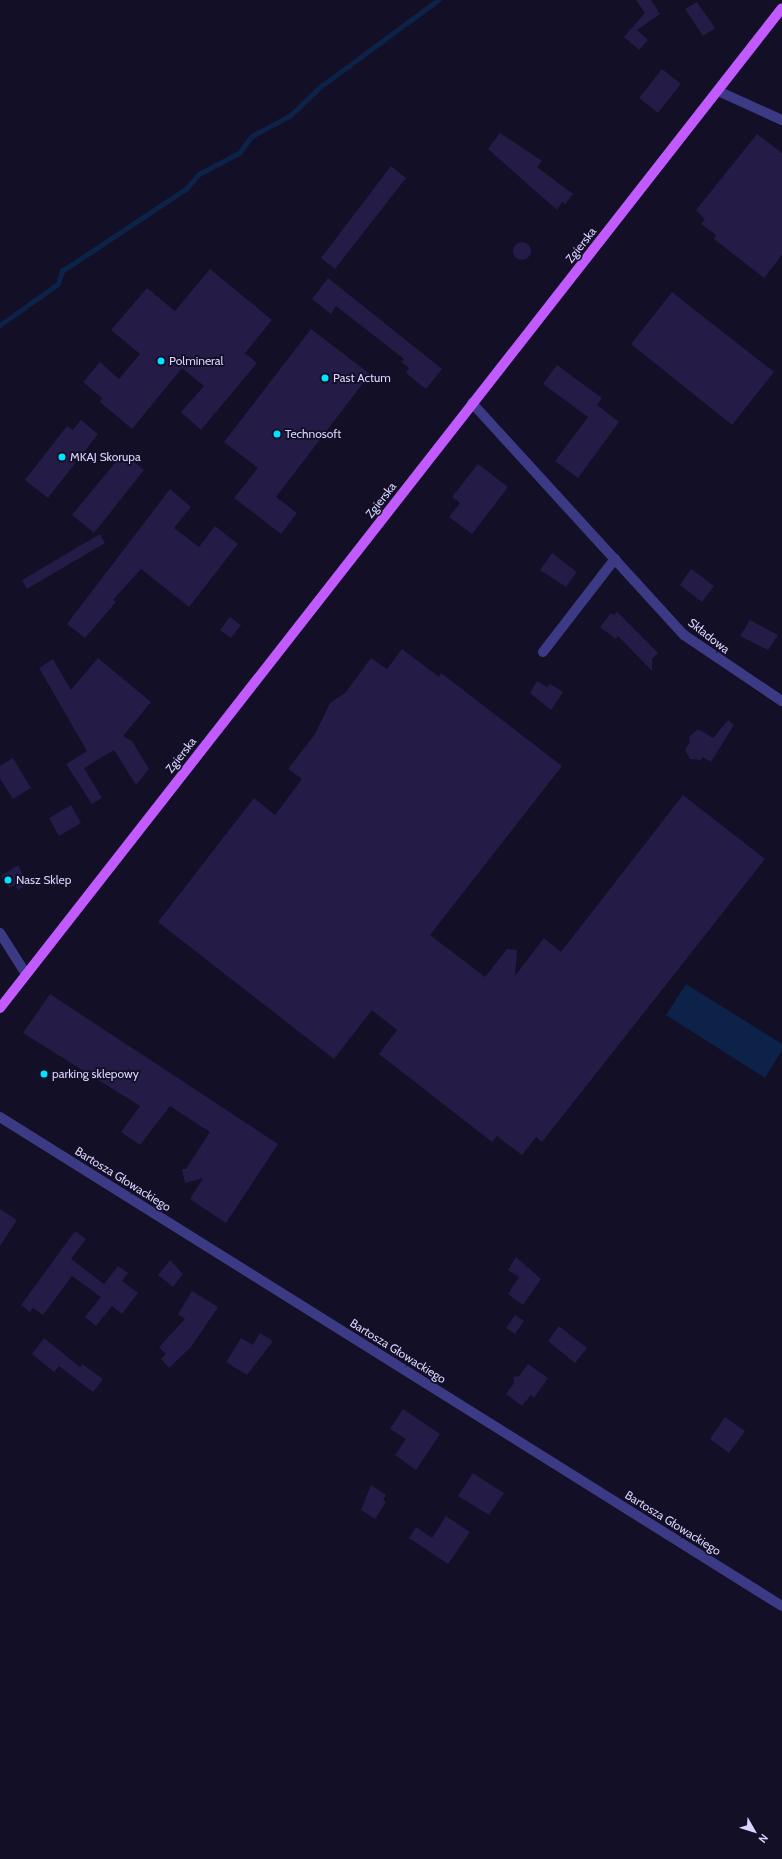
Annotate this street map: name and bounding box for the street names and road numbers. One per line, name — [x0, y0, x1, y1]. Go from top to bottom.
street label: Zgierska — [563, 224, 599, 266]
street label: Zgierska — [363, 479, 399, 521]
street label: Składowa — [685, 615, 733, 657]
street label: Zgierska — [163, 734, 199, 776]
street label: Bartosza Głowackiego — [72, 1144, 174, 1214]
street label: Bartosza Głowackiego — [347, 1316, 449, 1386]
street label: Bartosza Głowackiego — [622, 1488, 724, 1558]

